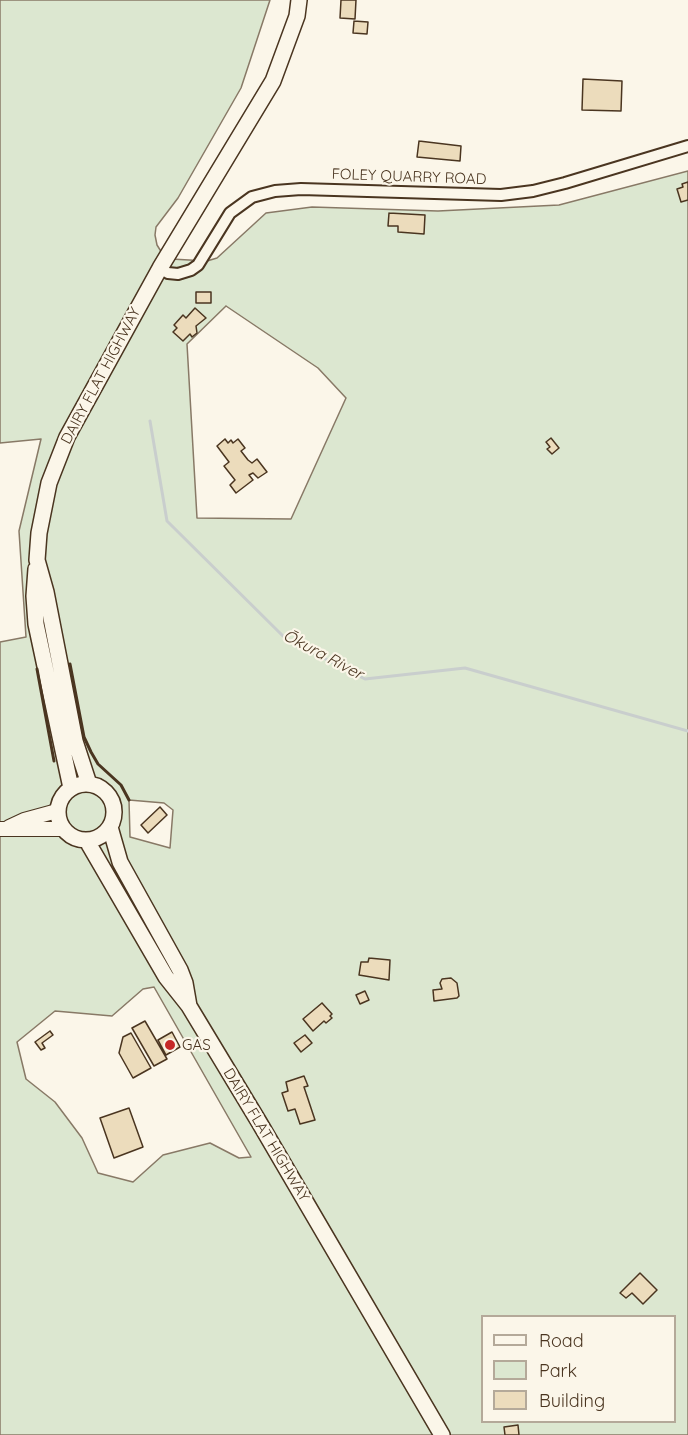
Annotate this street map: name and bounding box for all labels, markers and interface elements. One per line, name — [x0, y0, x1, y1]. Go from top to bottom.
street label: FOLEY QUARRY ROAD — [331, 165, 487, 189]
street label: DAIRY FLAT HIGHWAY — [57, 305, 145, 447]
water label: Ōkura River — [280, 626, 366, 684]
place label: GAS — [182, 1036, 211, 1054]
marker: GAS — [163, 1038, 177, 1052]
street label: DAIRY FLAT HIGHWAY — [219, 1065, 313, 1205]
legend — [481, 1315, 676, 1423]
text: Road — [539, 1329, 584, 1352]
text: Park — [539, 1359, 577, 1382]
text: Building — [539, 1389, 605, 1412]

